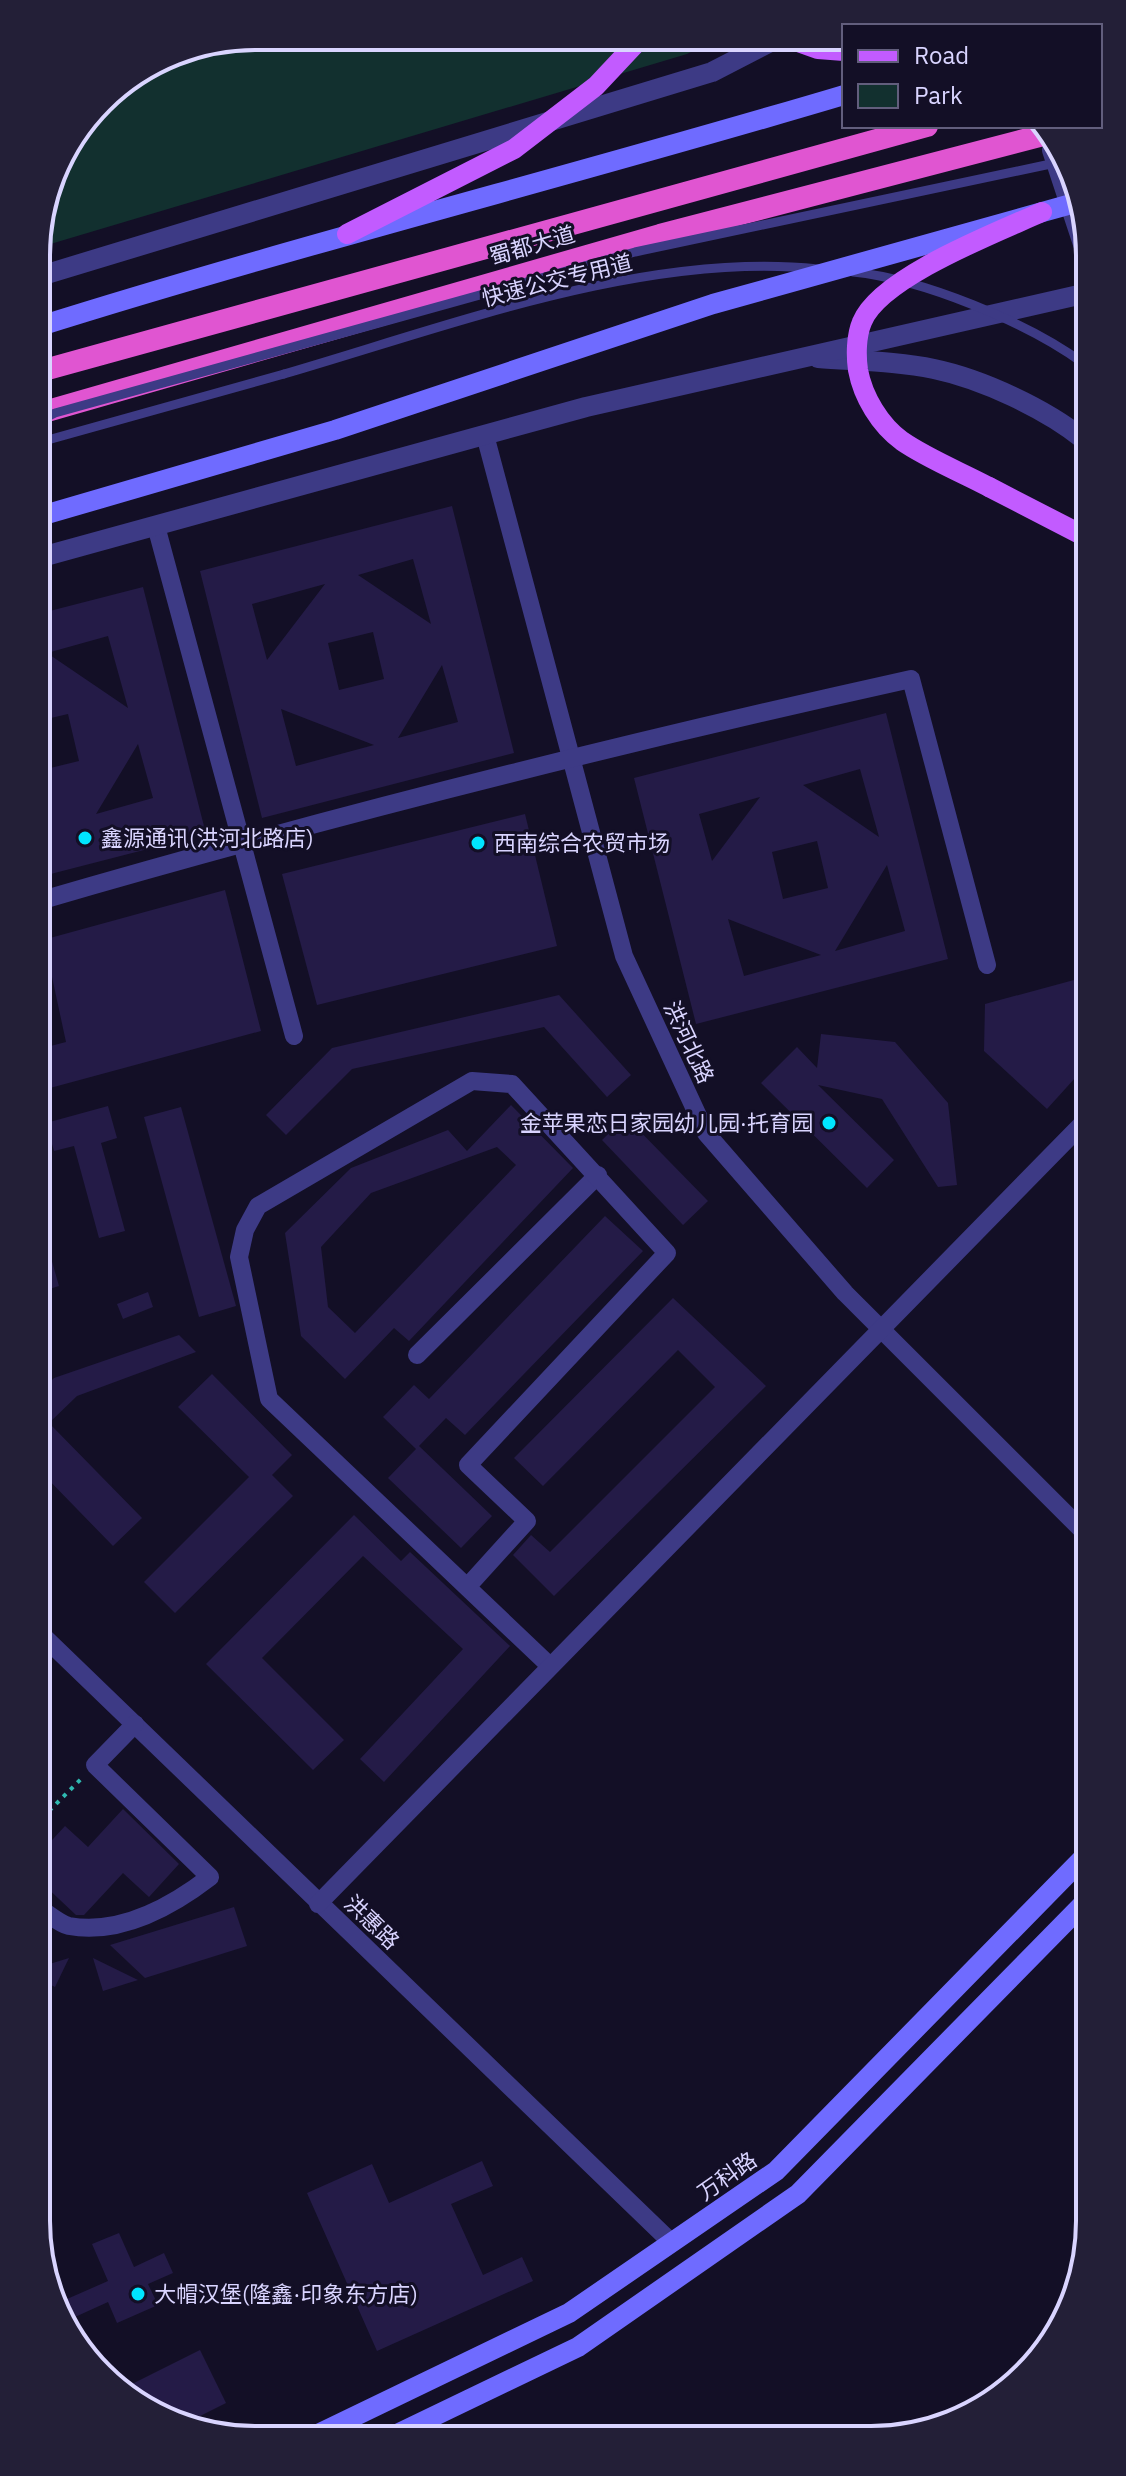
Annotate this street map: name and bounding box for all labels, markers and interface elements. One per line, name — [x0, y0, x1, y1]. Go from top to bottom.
legend — [842, 24, 1102, 128]
text: Road — [914, 39, 969, 71]
text: Park — [914, 79, 963, 111]
street label: 蜀都大道 — [486, 218, 578, 271]
street label: 快速公交专用道 — [479, 247, 635, 312]
place label: 鑫源通讯(洪河北路店) — [101, 823, 314, 852]
place label: 西南综合农贸市场 — [494, 828, 670, 857]
marker: 鑫源通讯(洪河北路店) — [76, 829, 94, 847]
marker: 西南综合农贸市场 — [469, 834, 487, 852]
street label: 洪河北路 — [658, 996, 721, 1088]
place label: 金苹果恋日家园幼儿园·托育园 — [520, 1108, 813, 1137]
marker: 金苹果恋日家园幼儿园·托育园 — [820, 1114, 838, 1132]
street label: 洪惠路 — [339, 1888, 406, 1955]
street label: 万科路 — [691, 2145, 762, 2206]
place label: 大帽汉堡(隆鑫·印象东方店) — [154, 2279, 418, 2308]
marker: 大帽汉堡(隆鑫·印象东方店) — [129, 2285, 147, 2303]

